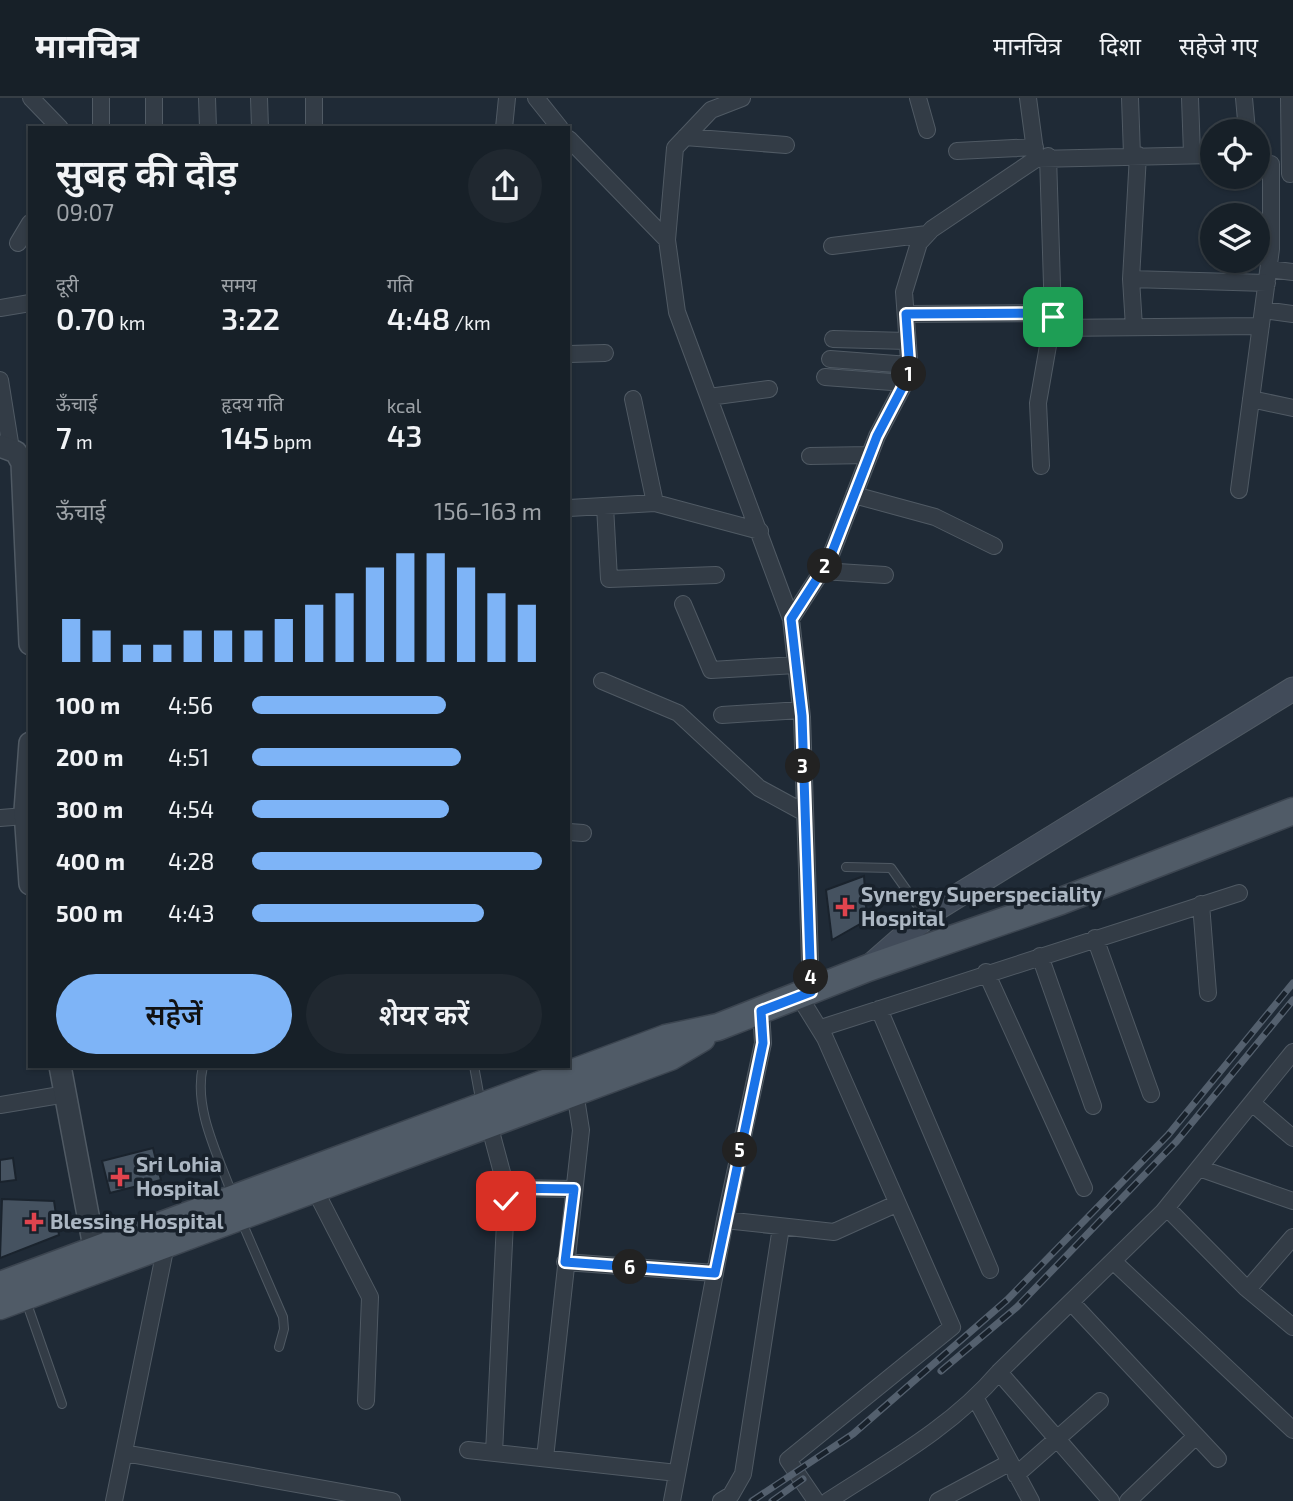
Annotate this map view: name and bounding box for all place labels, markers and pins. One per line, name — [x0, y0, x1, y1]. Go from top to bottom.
pin — [1023, 287, 1083, 347]
pin: 1 — [892, 356, 926, 392]
pin: 2 — [808, 548, 842, 584]
pin: 3 — [786, 748, 820, 784]
place label: Synergy Superspeciality Hospital — [861, 881, 1102, 930]
marker: Synergy Superspeciality Hospital — [835, 897, 855, 917]
pin: 4 — [794, 960, 828, 994]
pin: 5 — [722, 1132, 758, 1168]
place label: Sri Lohia Hospital — [136, 1151, 222, 1200]
marker: Sri Lohia Hospital — [110, 1167, 130, 1187]
pin — [476, 1171, 536, 1231]
place label: Blessing Hospital — [50, 1208, 224, 1233]
marker: Blessing Hospital — [24, 1212, 44, 1232]
pin: 6 — [612, 1250, 648, 1284]

